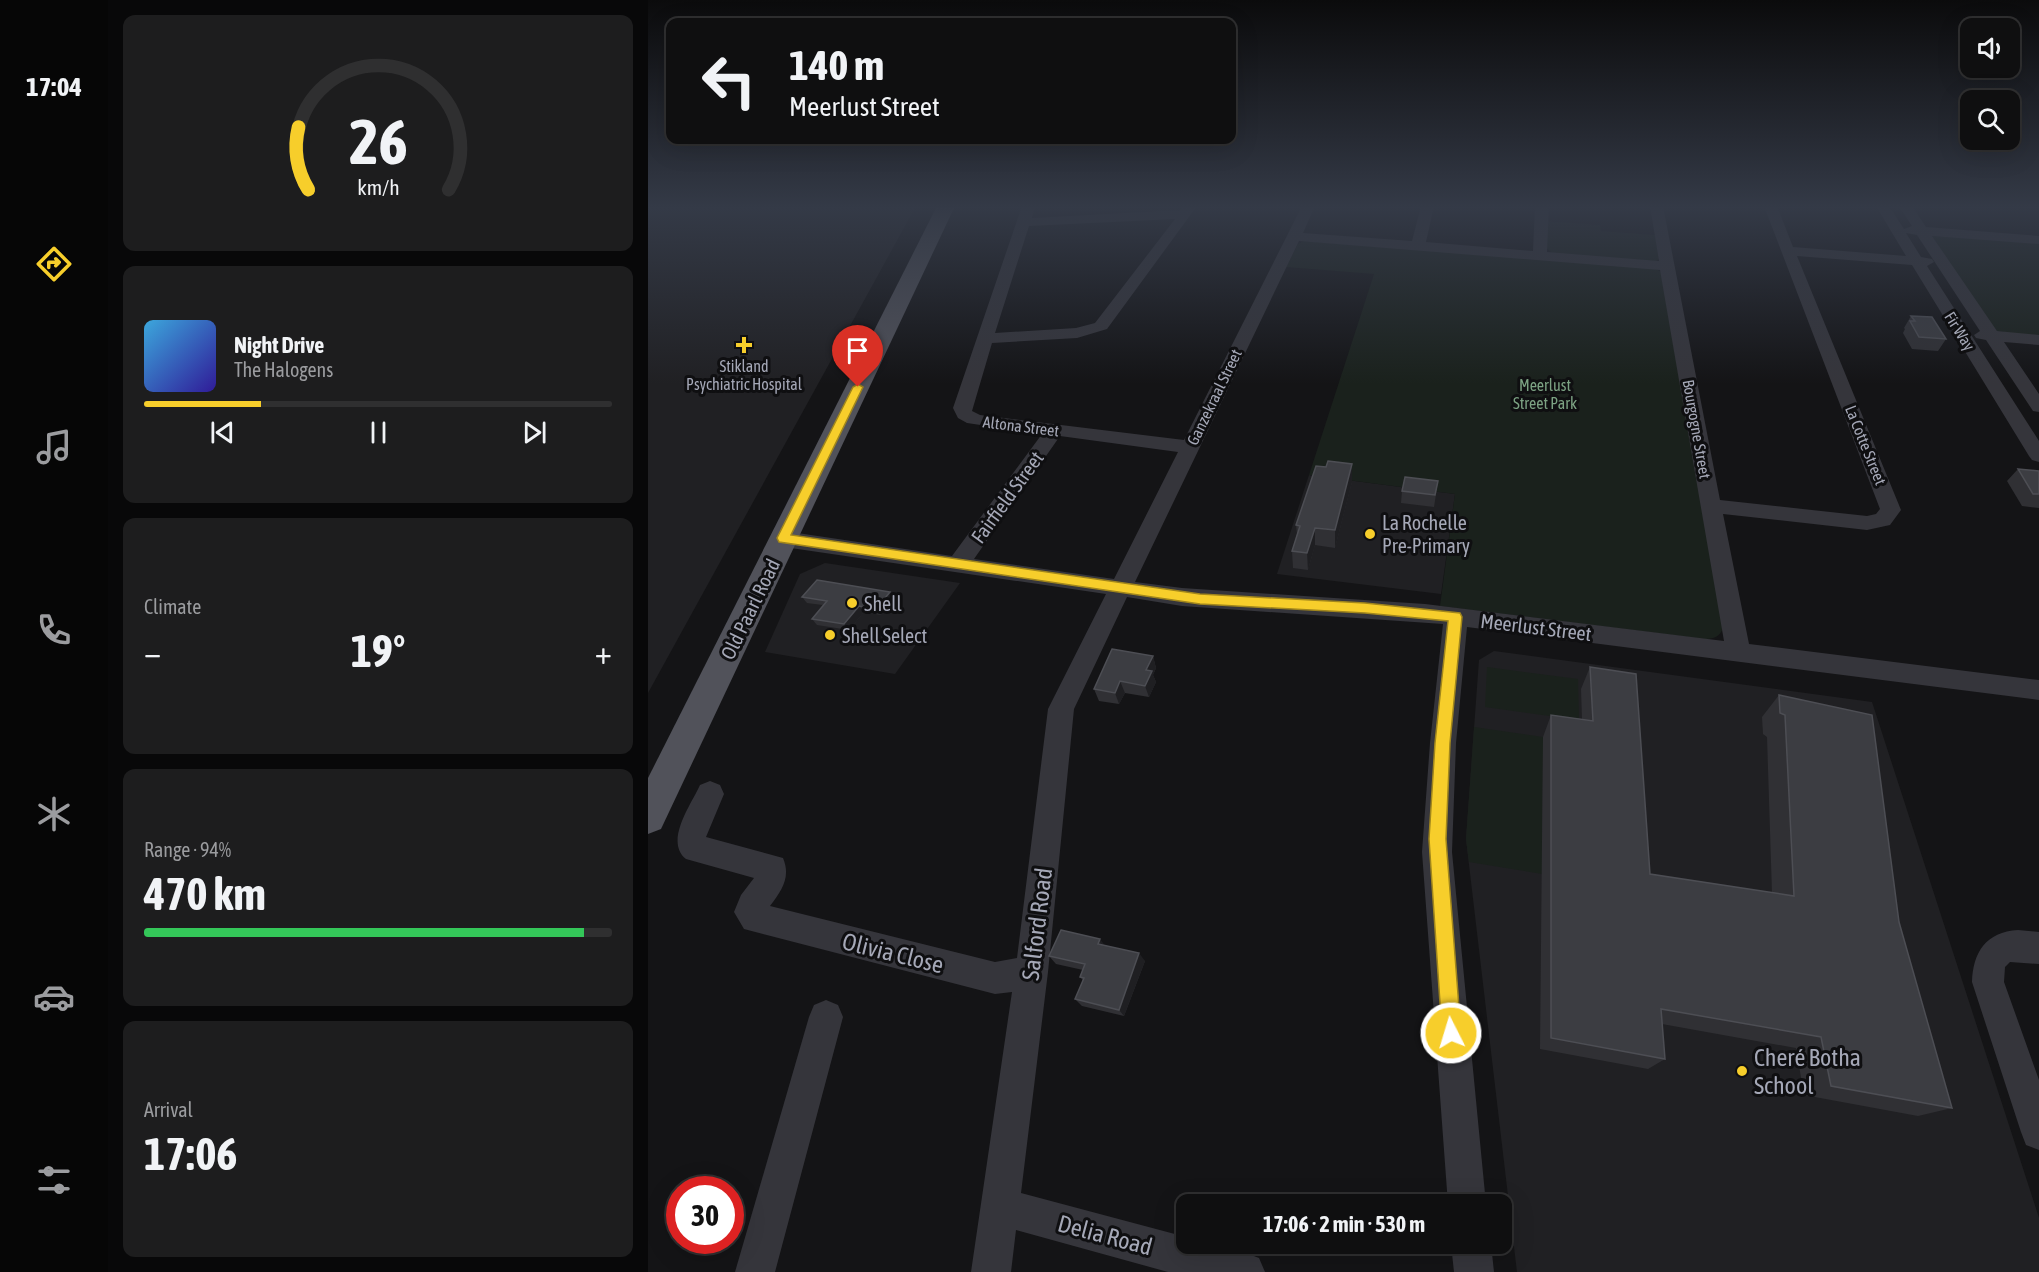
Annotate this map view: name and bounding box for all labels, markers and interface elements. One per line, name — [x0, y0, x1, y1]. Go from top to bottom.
map controls — [1960, 18, 2020, 150]
button: sound — [1960, 18, 2020, 78]
text: 140 m — [789, 41, 884, 89]
icon: left — [690, 42, 768, 120]
text: 17:04 — [26, 71, 82, 102]
button: search — [1960, 90, 2020, 150]
text: Meerlust Street — [789, 91, 940, 122]
text: 26 — [349, 106, 407, 177]
text: km/h — [357, 176, 399, 201]
icon: directions — [33, 243, 75, 285]
street label: Fir Way — [1940, 308, 1979, 355]
pin — [832, 325, 883, 387]
text: Night Drive — [234, 332, 324, 358]
icon: arrive — [841, 334, 874, 367]
marker: Stikland Psychiatric Hospital — [735, 336, 753, 354]
street label: Ganzekraal Street — [1183, 346, 1245, 448]
place label: Stikland Psychiatric Hospital — [686, 357, 803, 394]
text: The Halogens — [234, 358, 333, 381]
park label: Meerlust Street Park — [1513, 376, 1577, 412]
street label: Bourgogne Street — [1678, 378, 1715, 481]
street label: La Cotte Street — [1842, 403, 1890, 488]
street label: Altona Street — [982, 412, 1060, 440]
icon: previous — [206, 416, 239, 449]
icon: pause — [362, 416, 395, 449]
icon: next — [518, 416, 551, 449]
icon: music — [33, 426, 75, 468]
street label: Fairfield Street — [966, 447, 1048, 547]
place label: La Rochelle Pre-Primary — [1382, 511, 1470, 557]
marker: La Rochelle Pre-Primary — [1363, 527, 1377, 541]
street label: Old Paarl Road — [716, 555, 784, 663]
place label: Shell — [864, 592, 902, 615]
text: Climate — [144, 595, 201, 618]
marker: Shell — [845, 596, 859, 610]
icon: phone — [33, 609, 75, 651]
street label: Meerlust Street — [1479, 609, 1593, 645]
place label: Shell Select — [842, 624, 927, 647]
text: 19° — [351, 625, 405, 677]
marker: Shell Select — [823, 628, 837, 642]
text: − — [144, 633, 161, 671]
text: + — [595, 633, 612, 671]
icon: climate — [33, 793, 75, 835]
text: Range · 94% — [144, 838, 231, 861]
street label: Salford Road — [1017, 866, 1057, 982]
text: 470 km — [144, 868, 266, 920]
street label: Olivia Close — [840, 927, 946, 979]
icon: car — [33, 976, 75, 1018]
position arrow — [1419, 1001, 1483, 1065]
place label: Cheré Botha School — [1754, 1044, 1861, 1099]
marker: Cheré Botha School — [1735, 1064, 1749, 1078]
text: Arrival — [144, 1098, 193, 1121]
text: 17:06 — [144, 1128, 238, 1180]
icon: filters — [33, 1159, 75, 1201]
speed limit sign: 30 — [666, 1176, 744, 1254]
street label: Delia Road — [1055, 1209, 1155, 1261]
text: 17:06 · 2 min · 530 m — [1263, 1211, 1425, 1237]

